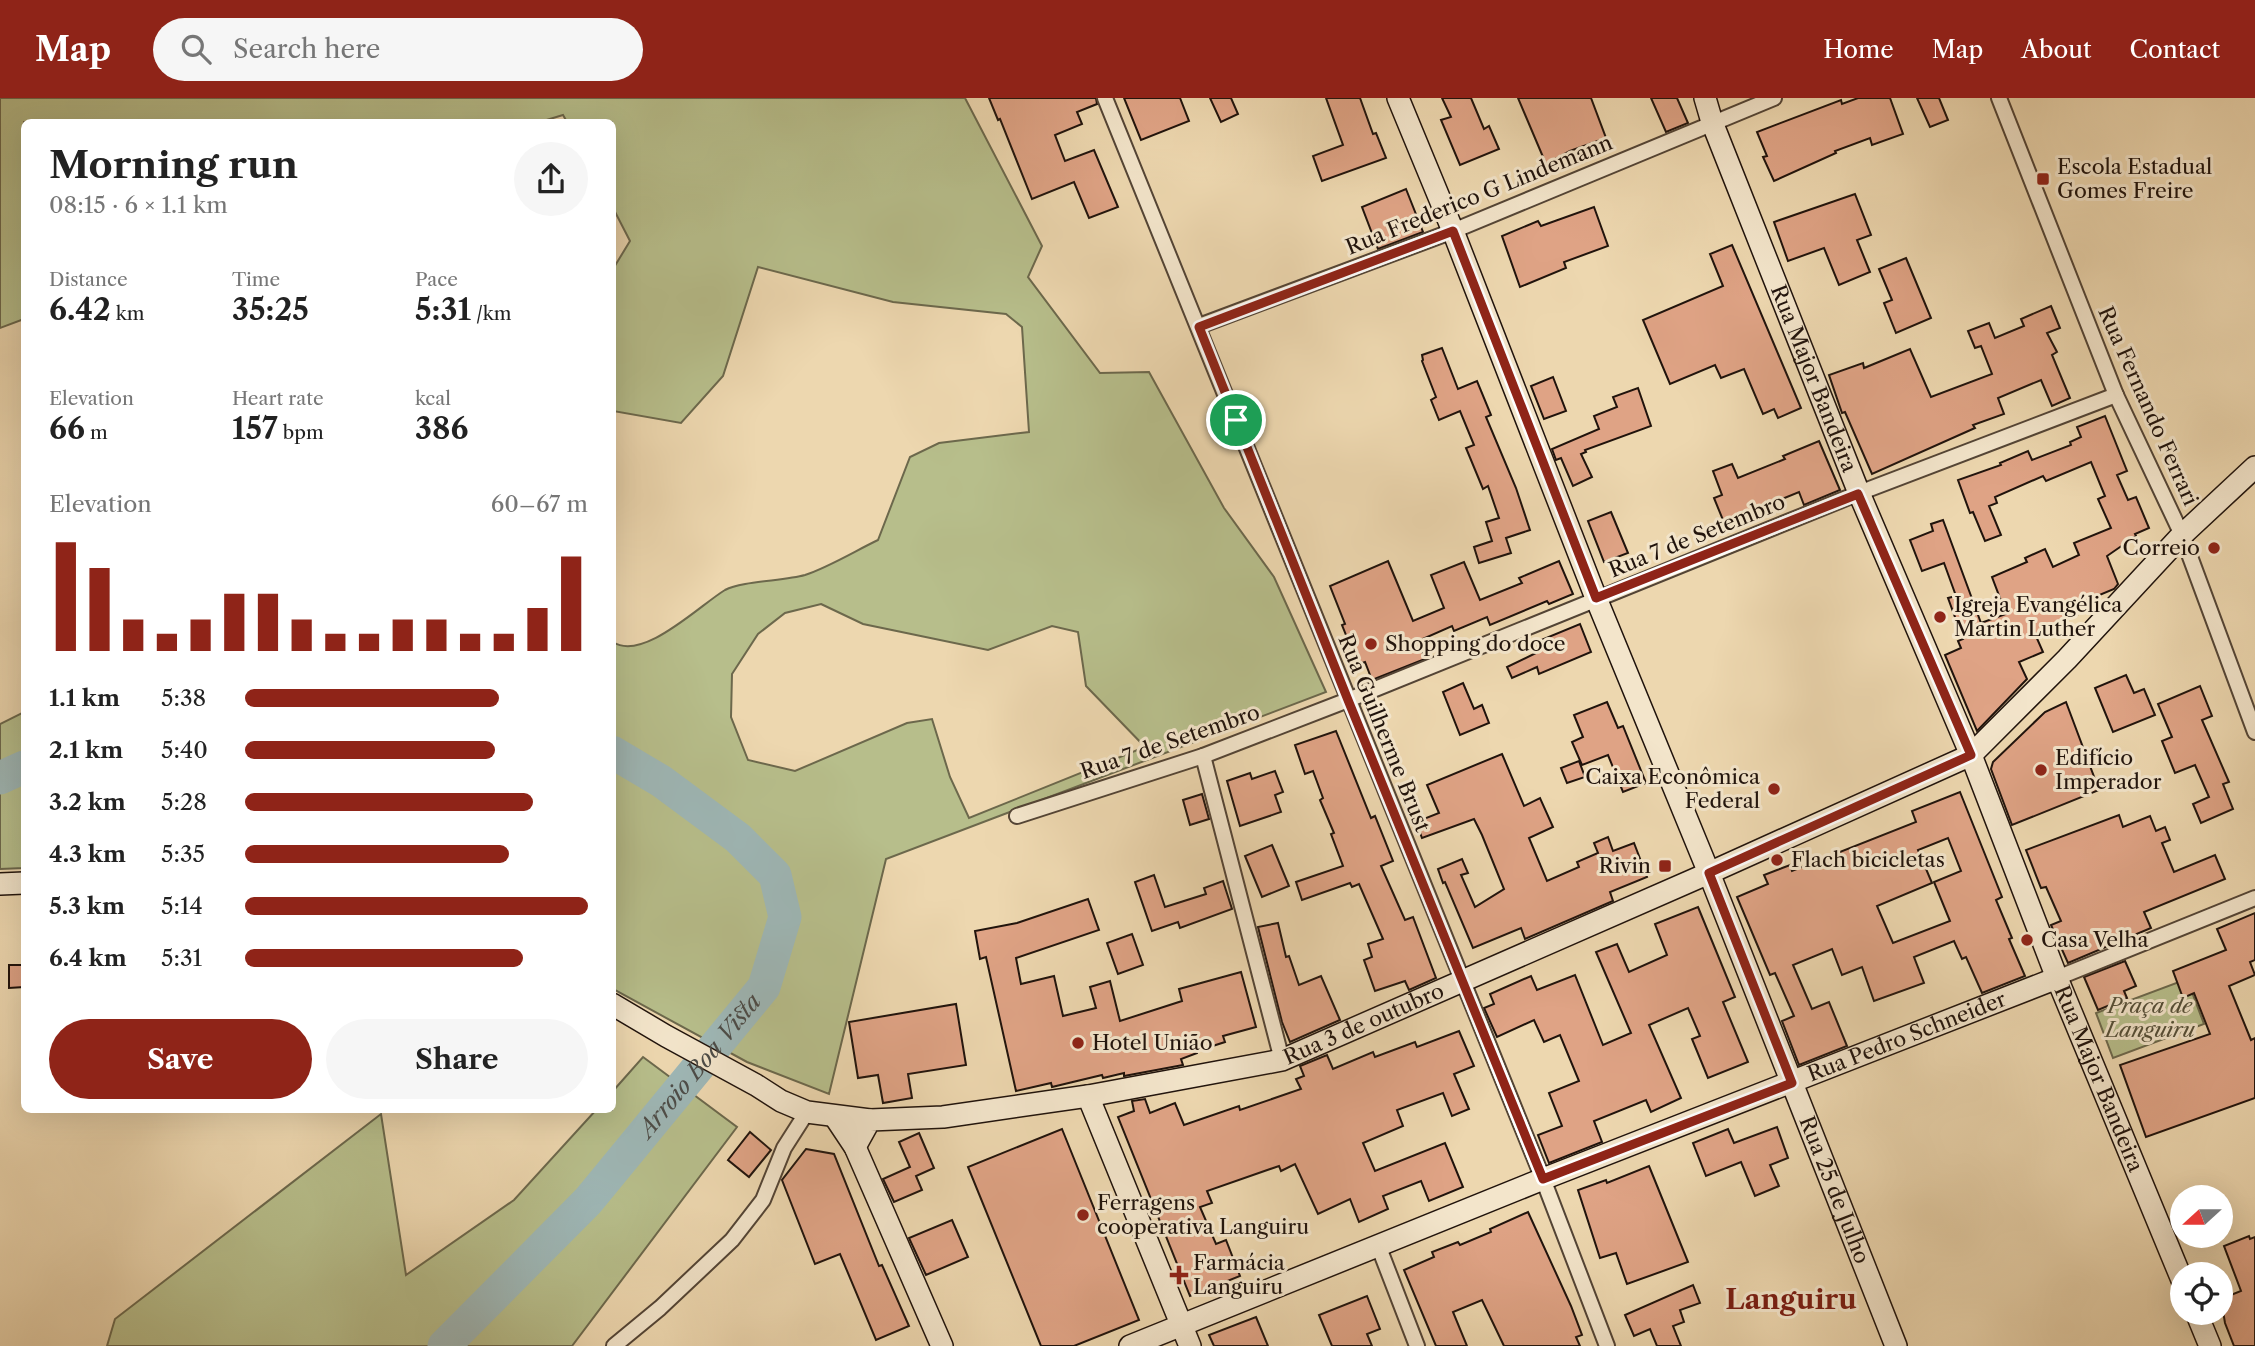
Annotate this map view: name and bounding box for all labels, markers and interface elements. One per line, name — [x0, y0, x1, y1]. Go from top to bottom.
search box — [153, 18, 643, 81]
text: Map — [35, 29, 111, 70]
icon: search — [177, 30, 215, 68]
text: Search here — [233, 33, 380, 65]
text: Home — [1823, 35, 1894, 64]
text: Map — [1932, 35, 1983, 64]
text: About — [2021, 35, 2092, 64]
text: Contact — [2130, 35, 2220, 64]
street label: Rua Frederico G Lindemann — [1342, 130, 1616, 260]
text: Morning run — [49, 141, 298, 188]
button: share — [514, 142, 588, 216]
place label: Escola Estadual Gomes Freire — [2057, 154, 2212, 203]
marker: Escola Estadual Gomes Freire — [2035, 171, 2051, 187]
text: 08:15 · 6 × 1.1 km — [49, 191, 228, 219]
text: Distance — [49, 268, 128, 291]
text: Time — [232, 268, 280, 291]
text: Pace — [415, 268, 458, 291]
street label: Rua Major Bandeira — [1766, 281, 1863, 477]
text: 6.42 — [49, 291, 111, 328]
text: 35:25 — [232, 291, 309, 328]
text: 5:31 — [415, 291, 471, 328]
text: km — [111, 302, 144, 325]
text: /km — [471, 302, 512, 325]
street label: Rua Fernando Ferrari — [2093, 302, 2204, 509]
text: Elevation — [49, 387, 134, 410]
text: Heart rate — [232, 387, 324, 410]
text: kcal — [415, 387, 451, 410]
pin — [1206, 390, 1266, 450]
icon: arrive — [1217, 401, 1255, 439]
text: 66 — [49, 410, 85, 447]
text: 157 — [232, 410, 278, 447]
text: 386 — [415, 410, 468, 447]
text: m — [85, 421, 108, 444]
text: bpm — [278, 421, 324, 444]
street label: Rua 7 de Setembro — [1605, 489, 1789, 582]
text: Elevation — [49, 490, 152, 518]
text: 60–67 m — [491, 490, 588, 518]
place label: Correio — [2122, 535, 2200, 560]
marker: Correio — [2206, 540, 2222, 556]
place label: Igreja Evangélica Martin Luther — [1954, 592, 2123, 641]
marker: Igreja Evangélica Martin Luther — [1932, 609, 1948, 625]
street label: Rua Guilherme Brust — [1333, 630, 1436, 836]
place label: Shopping do doce — [1385, 631, 1565, 656]
marker: Shopping do doce — [1363, 636, 1379, 652]
text: 1.1 km — [49, 684, 120, 712]
text: 5:38 — [161, 684, 206, 712]
street label: Rua 7 de Setembro — [1077, 699, 1263, 784]
text: 2.1 km — [49, 736, 123, 764]
text: 5:40 — [161, 736, 208, 764]
place label: Edifício Imperador — [2055, 745, 2162, 794]
marker: Edifício Imperador — [2033, 762, 2049, 778]
place label: Caixa Econômica Federal — [1585, 764, 1761, 813]
marker: Caixa Econômica Federal — [1766, 781, 1782, 797]
text: 3.2 km — [49, 788, 126, 816]
text: 5:28 — [161, 788, 207, 816]
text: 4.3 km — [49, 840, 126, 868]
text: 5:35 — [161, 840, 205, 868]
place label: Flach bicicletas — [1791, 847, 1945, 872]
marker: Flach bicicletas — [1769, 852, 1785, 868]
place label: Rivin — [1599, 853, 1651, 878]
marker: Rivin — [1657, 858, 1673, 874]
text: 5.3 km — [49, 892, 125, 920]
text: 5:14 — [161, 892, 203, 920]
place label: Casa Velha — [2041, 927, 2149, 952]
marker: Casa Velha — [2019, 932, 2035, 948]
text: 6.4 km — [49, 944, 127, 972]
text: 5:31 — [161, 944, 202, 972]
street label: Rua 3 de outubro — [1280, 978, 1448, 1070]
street label: Rua Major Bandeira — [2049, 982, 2149, 1176]
street label: Rua Pedro Schneider — [1804, 986, 2010, 1086]
water label: Arroio Boa Vista — [630, 988, 767, 1145]
park label: Praça de Languiru — [2103, 993, 2196, 1042]
button: Save — [49, 1019, 312, 1099]
button: Share — [326, 1019, 588, 1099]
place label: Hotel União — [1092, 1030, 1213, 1055]
marker: Hotel União — [1070, 1035, 1086, 1051]
street label: Rua 25 de Julho — [1794, 1112, 1875, 1267]
north arrow — [2170, 1185, 2233, 1248]
map controls — [2170, 1185, 2233, 1325]
place label: Ferragens cooperativa Languiru — [1097, 1190, 1309, 1239]
marker: Ferragens cooperativa Languiru — [1075, 1207, 1091, 1223]
place label: Farmácia Languiru — [1193, 1250, 1286, 1299]
button: locate — [2170, 1262, 2233, 1325]
marker: Farmácia Languiru — [1171, 1267, 1187, 1283]
district label: Languiru — [1725, 1282, 1857, 1316]

